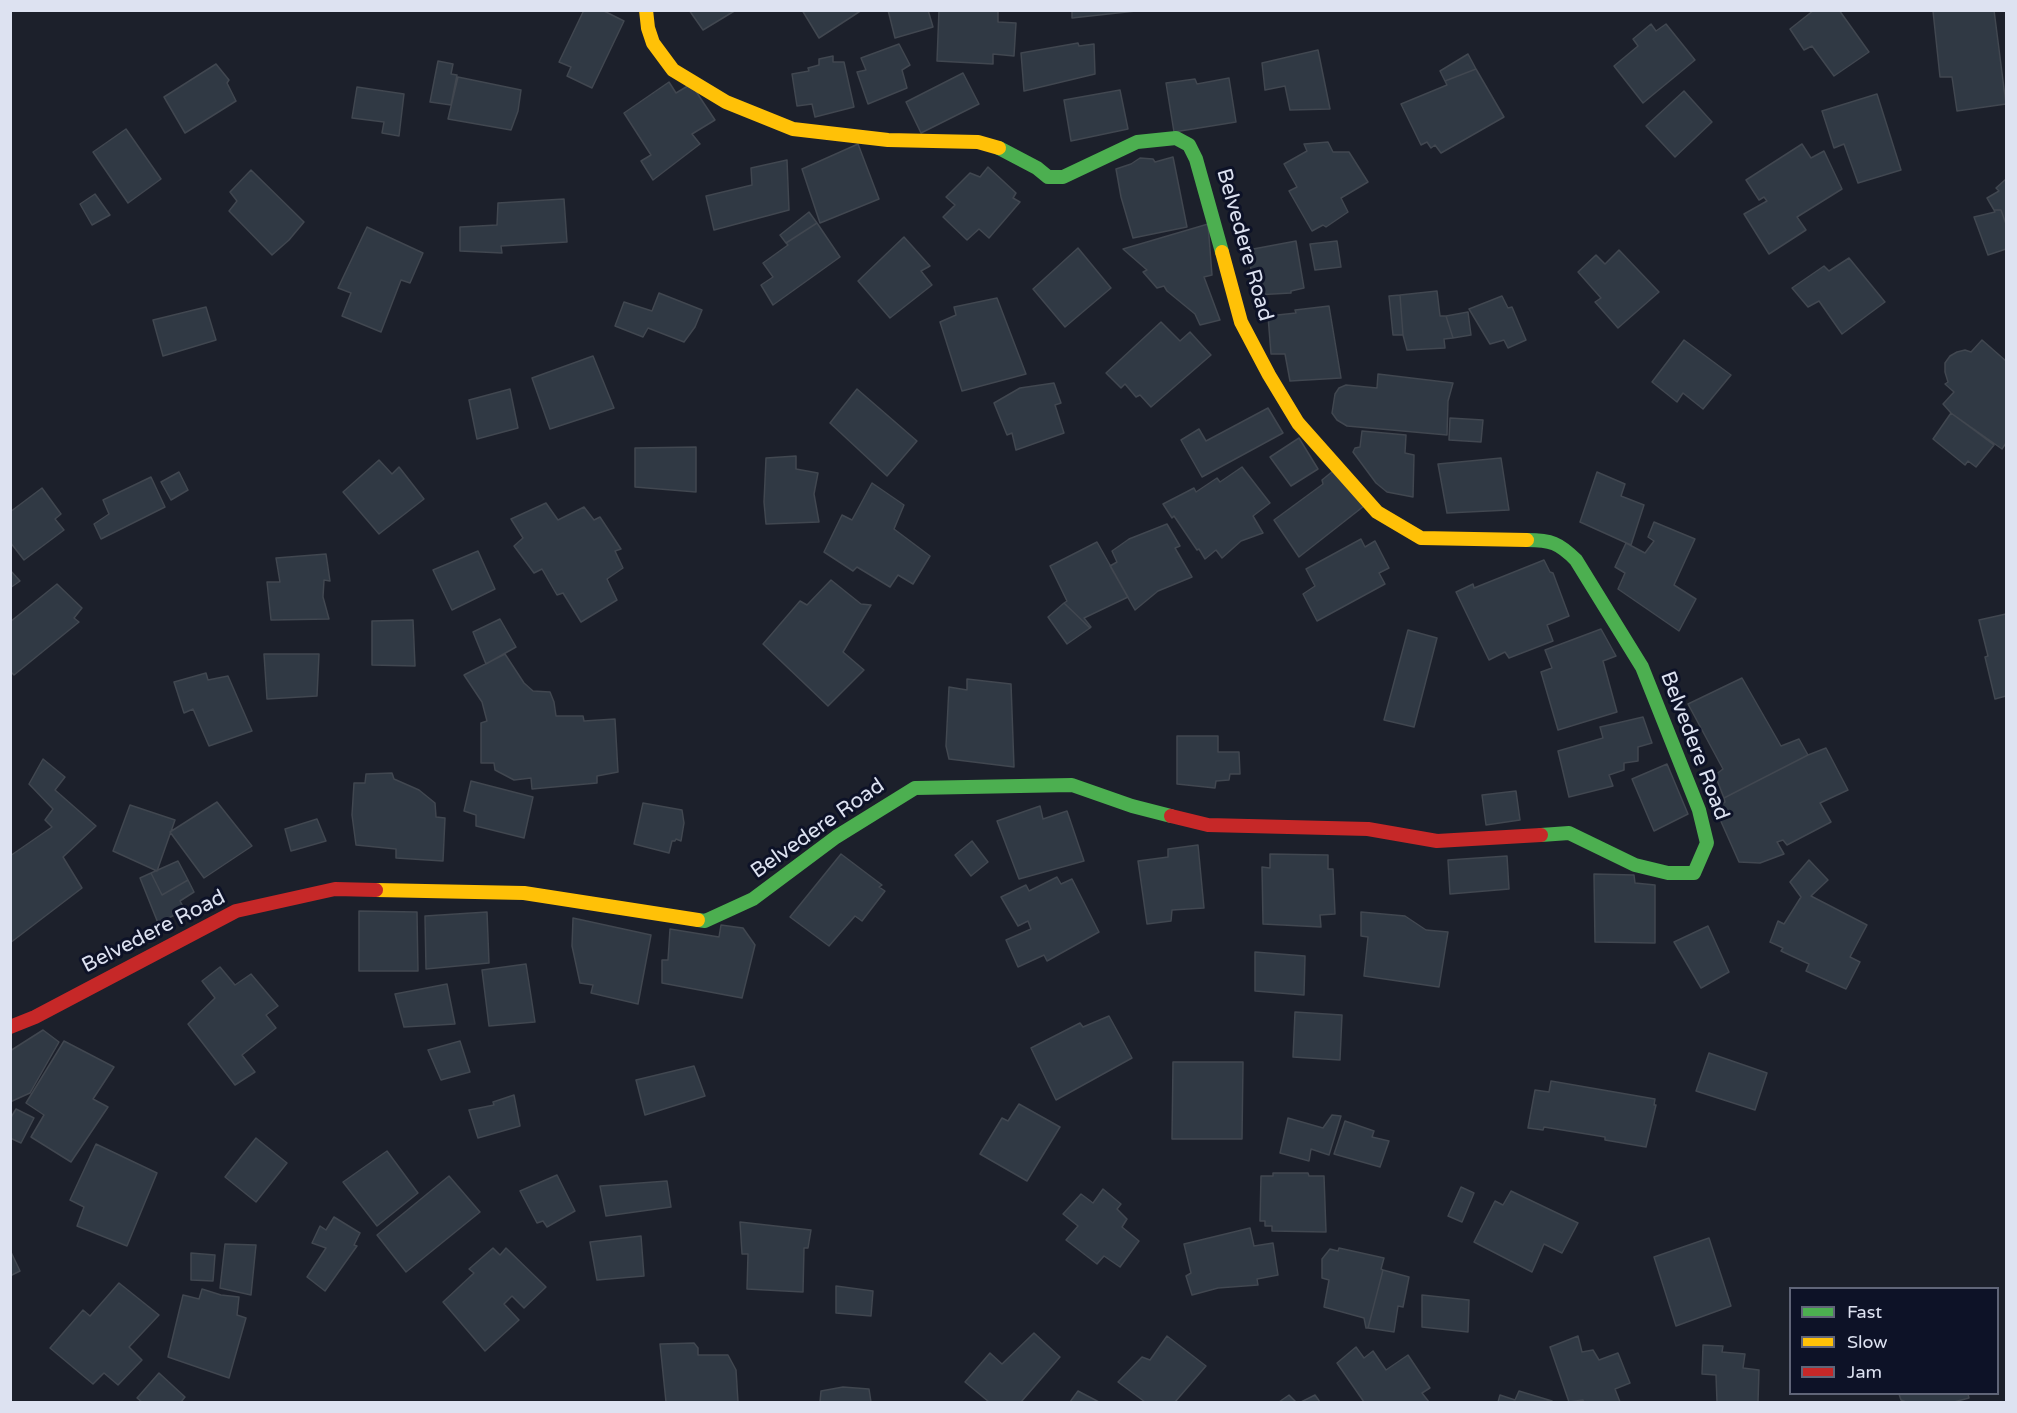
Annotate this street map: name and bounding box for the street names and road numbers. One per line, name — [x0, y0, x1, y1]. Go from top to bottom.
street label: Belvedere Road — [1210, 166, 1278, 324]
street label: Belvedere Road — [1654, 668, 1734, 824]
street label: Belvedere Road — [746, 774, 890, 884]
street label: Belvedere Road — [78, 885, 230, 979]

